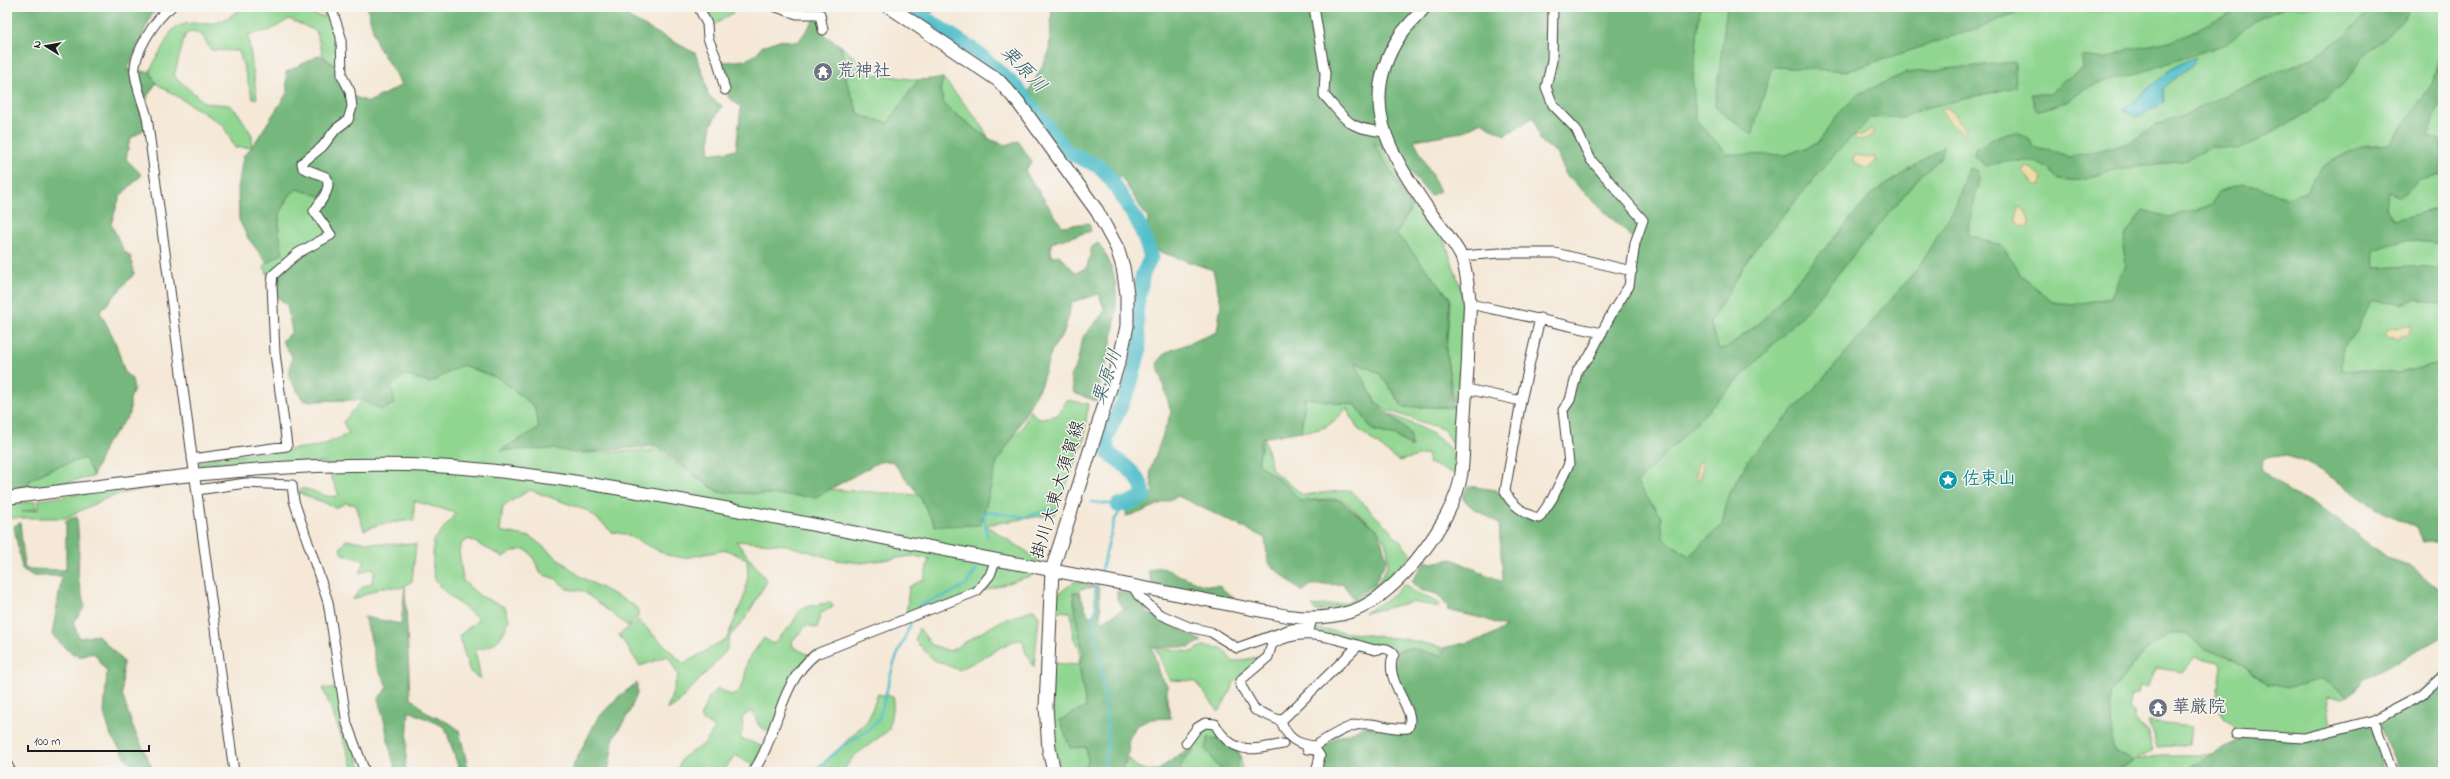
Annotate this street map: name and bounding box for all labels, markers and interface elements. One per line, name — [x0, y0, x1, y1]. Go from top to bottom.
north arrow — [26, 26, 66, 66]
text: N — [29, 39, 46, 49]
water label: 栗原川 — [993, 40, 1053, 100]
place label: 荒神社 — [837, 59, 891, 85]
temple icon: 荒神社 — [812, 61, 834, 83]
water label: 栗原川 — [1086, 346, 1130, 408]
street label: 掛川大東大須賀線 — [1026, 417, 1092, 563]
place label: 佐束山 — [1962, 467, 2016, 493]
place icon: 佐束山 — [1937, 469, 1959, 491]
place label: 華厳院 — [2172, 695, 2226, 721]
temple icon: 華厳院 — [2147, 697, 2169, 719]
scale bar — [28, 727, 149, 753]
text: 100 m — [34, 733, 61, 751]

